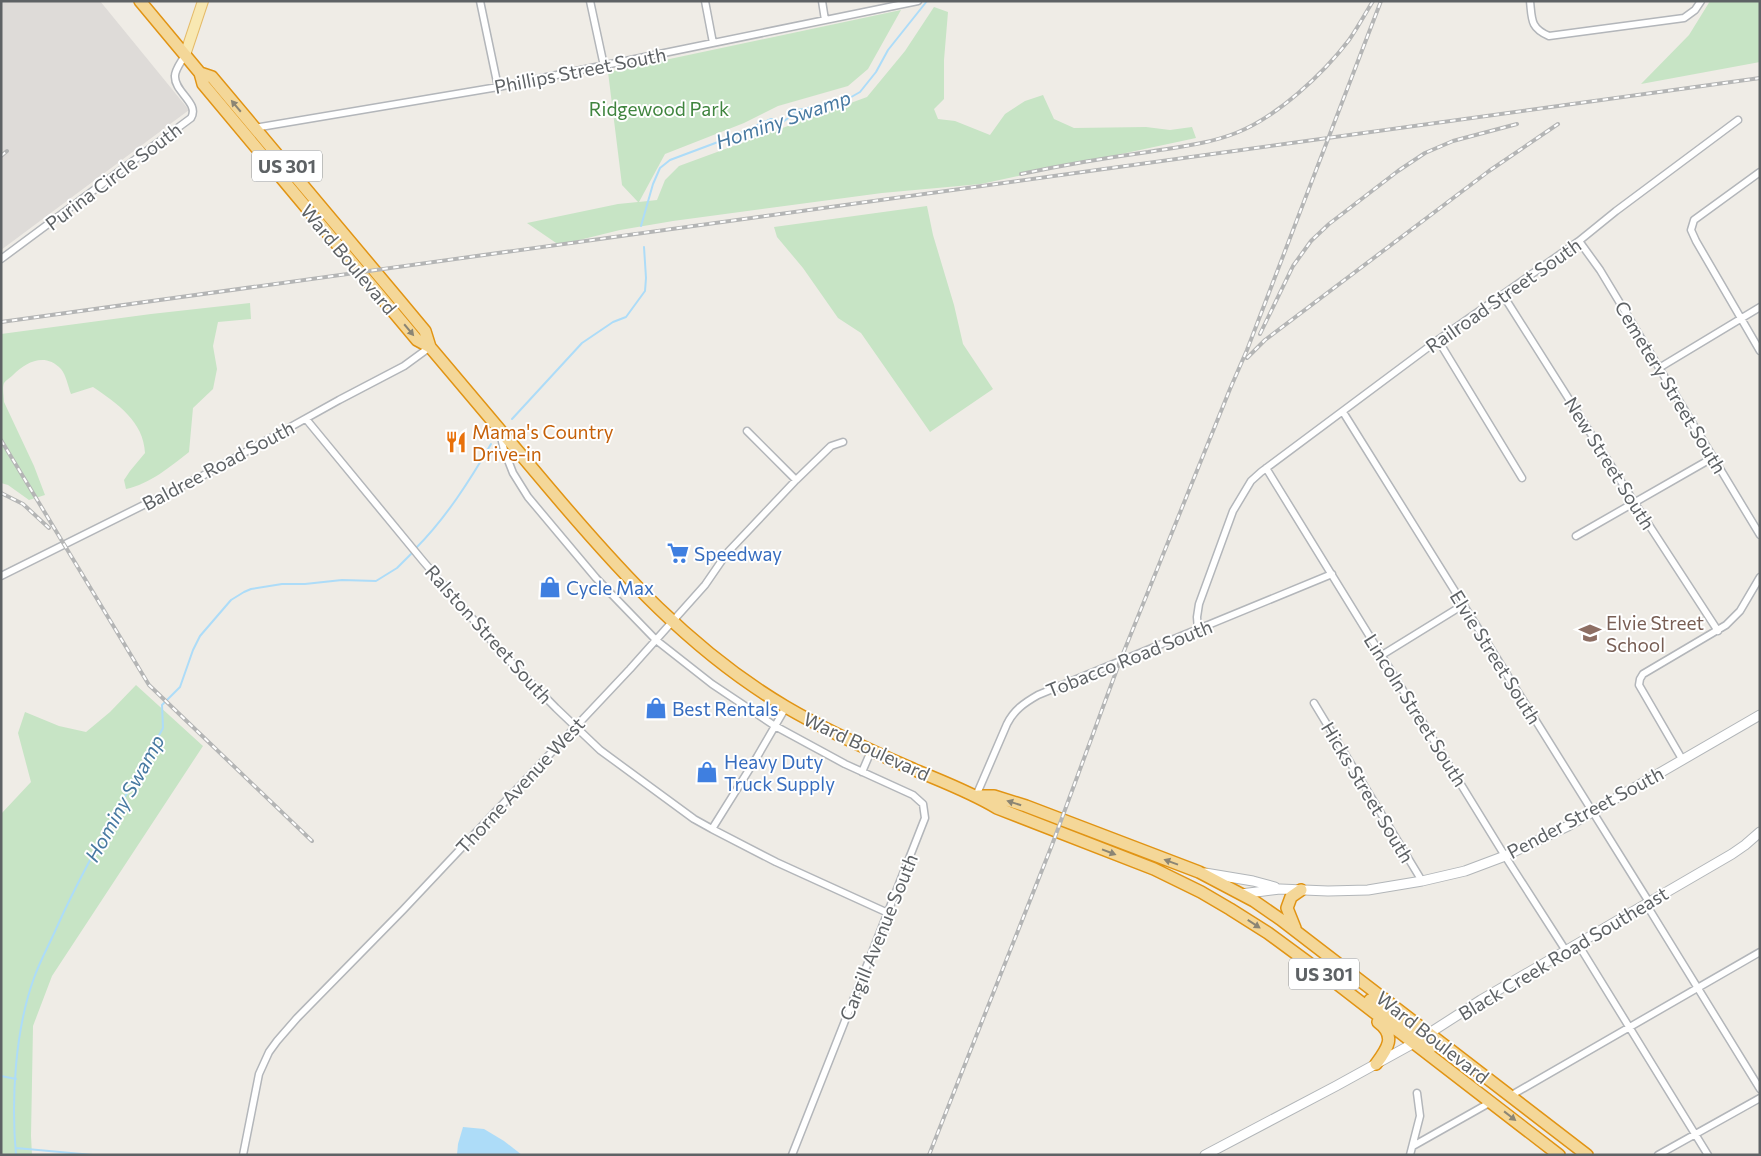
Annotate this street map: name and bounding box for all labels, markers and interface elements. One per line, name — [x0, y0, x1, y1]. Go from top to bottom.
street label: Phillips Street South — [492, 42, 668, 98]
water label: Hominy Swamp — [712, 85, 854, 153]
park label: Ridgewood Park — [589, 97, 729, 120]
one-way arrow — [231, 100, 242, 113]
street label: Purina Circle South — [40, 117, 186, 235]
road number: US 301 — [252, 150, 322, 182]
street label: Ward Boulevard — [296, 199, 402, 319]
street label: Railroad Street South — [1421, 233, 1585, 357]
street label: Cemetery Street South — [1610, 296, 1732, 478]
one-way arrow — [403, 323, 414, 336]
street label: New Street South — [1560, 392, 1660, 534]
street label: Baldree Road South — [138, 415, 298, 515]
place label: Mama's Country Drive-in — [472, 420, 614, 465]
restaurant icon: Mama's Country Drive-in — [443, 429, 469, 455]
supermarket icon: Speedway — [665, 540, 691, 566]
place label: Speedway — [694, 542, 782, 565]
street label: Ralston Street South — [421, 560, 557, 708]
shop icon: Cycle Max — [537, 574, 563, 600]
place label: Cycle Max — [566, 576, 654, 599]
street label: Elvie Street South — [1446, 586, 1546, 728]
place label: Elvie Street School — [1606, 611, 1704, 656]
street label: Tobacco Road South — [1043, 614, 1215, 702]
school or university icon: Elvie Street School — [1577, 620, 1603, 646]
street label: Lincoln Street South — [1360, 629, 1472, 791]
shop icon: Best Rentals — [643, 695, 669, 721]
place label: Best Rentals — [672, 697, 779, 720]
street label: Ward Boulevard — [800, 707, 934, 785]
street label: Thorne Avenue West — [451, 712, 589, 858]
street label: Hicks Street South — [1317, 717, 1419, 867]
water label: Hominy Swamp — [79, 730, 169, 866]
place label: Heavy Duty Truck Supply — [724, 750, 835, 795]
shop icon: Heavy Duty Truck Supply — [694, 759, 720, 785]
street label: Pender Street South — [1503, 761, 1667, 863]
one-way arrow — [1007, 798, 1022, 806]
one-way arrow — [1102, 848, 1116, 856]
street label: Cargill Avenue South — [834, 850, 922, 1024]
one-way arrow — [1163, 858, 1178, 866]
street label: Black Creek Road Southeast — [1454, 881, 1672, 1025]
one-way arrow — [1248, 919, 1261, 929]
road number: US 301 — [1289, 959, 1359, 990]
street label: Ward Boulevard — [1372, 986, 1494, 1088]
one-way arrow — [1503, 1111, 1516, 1122]

